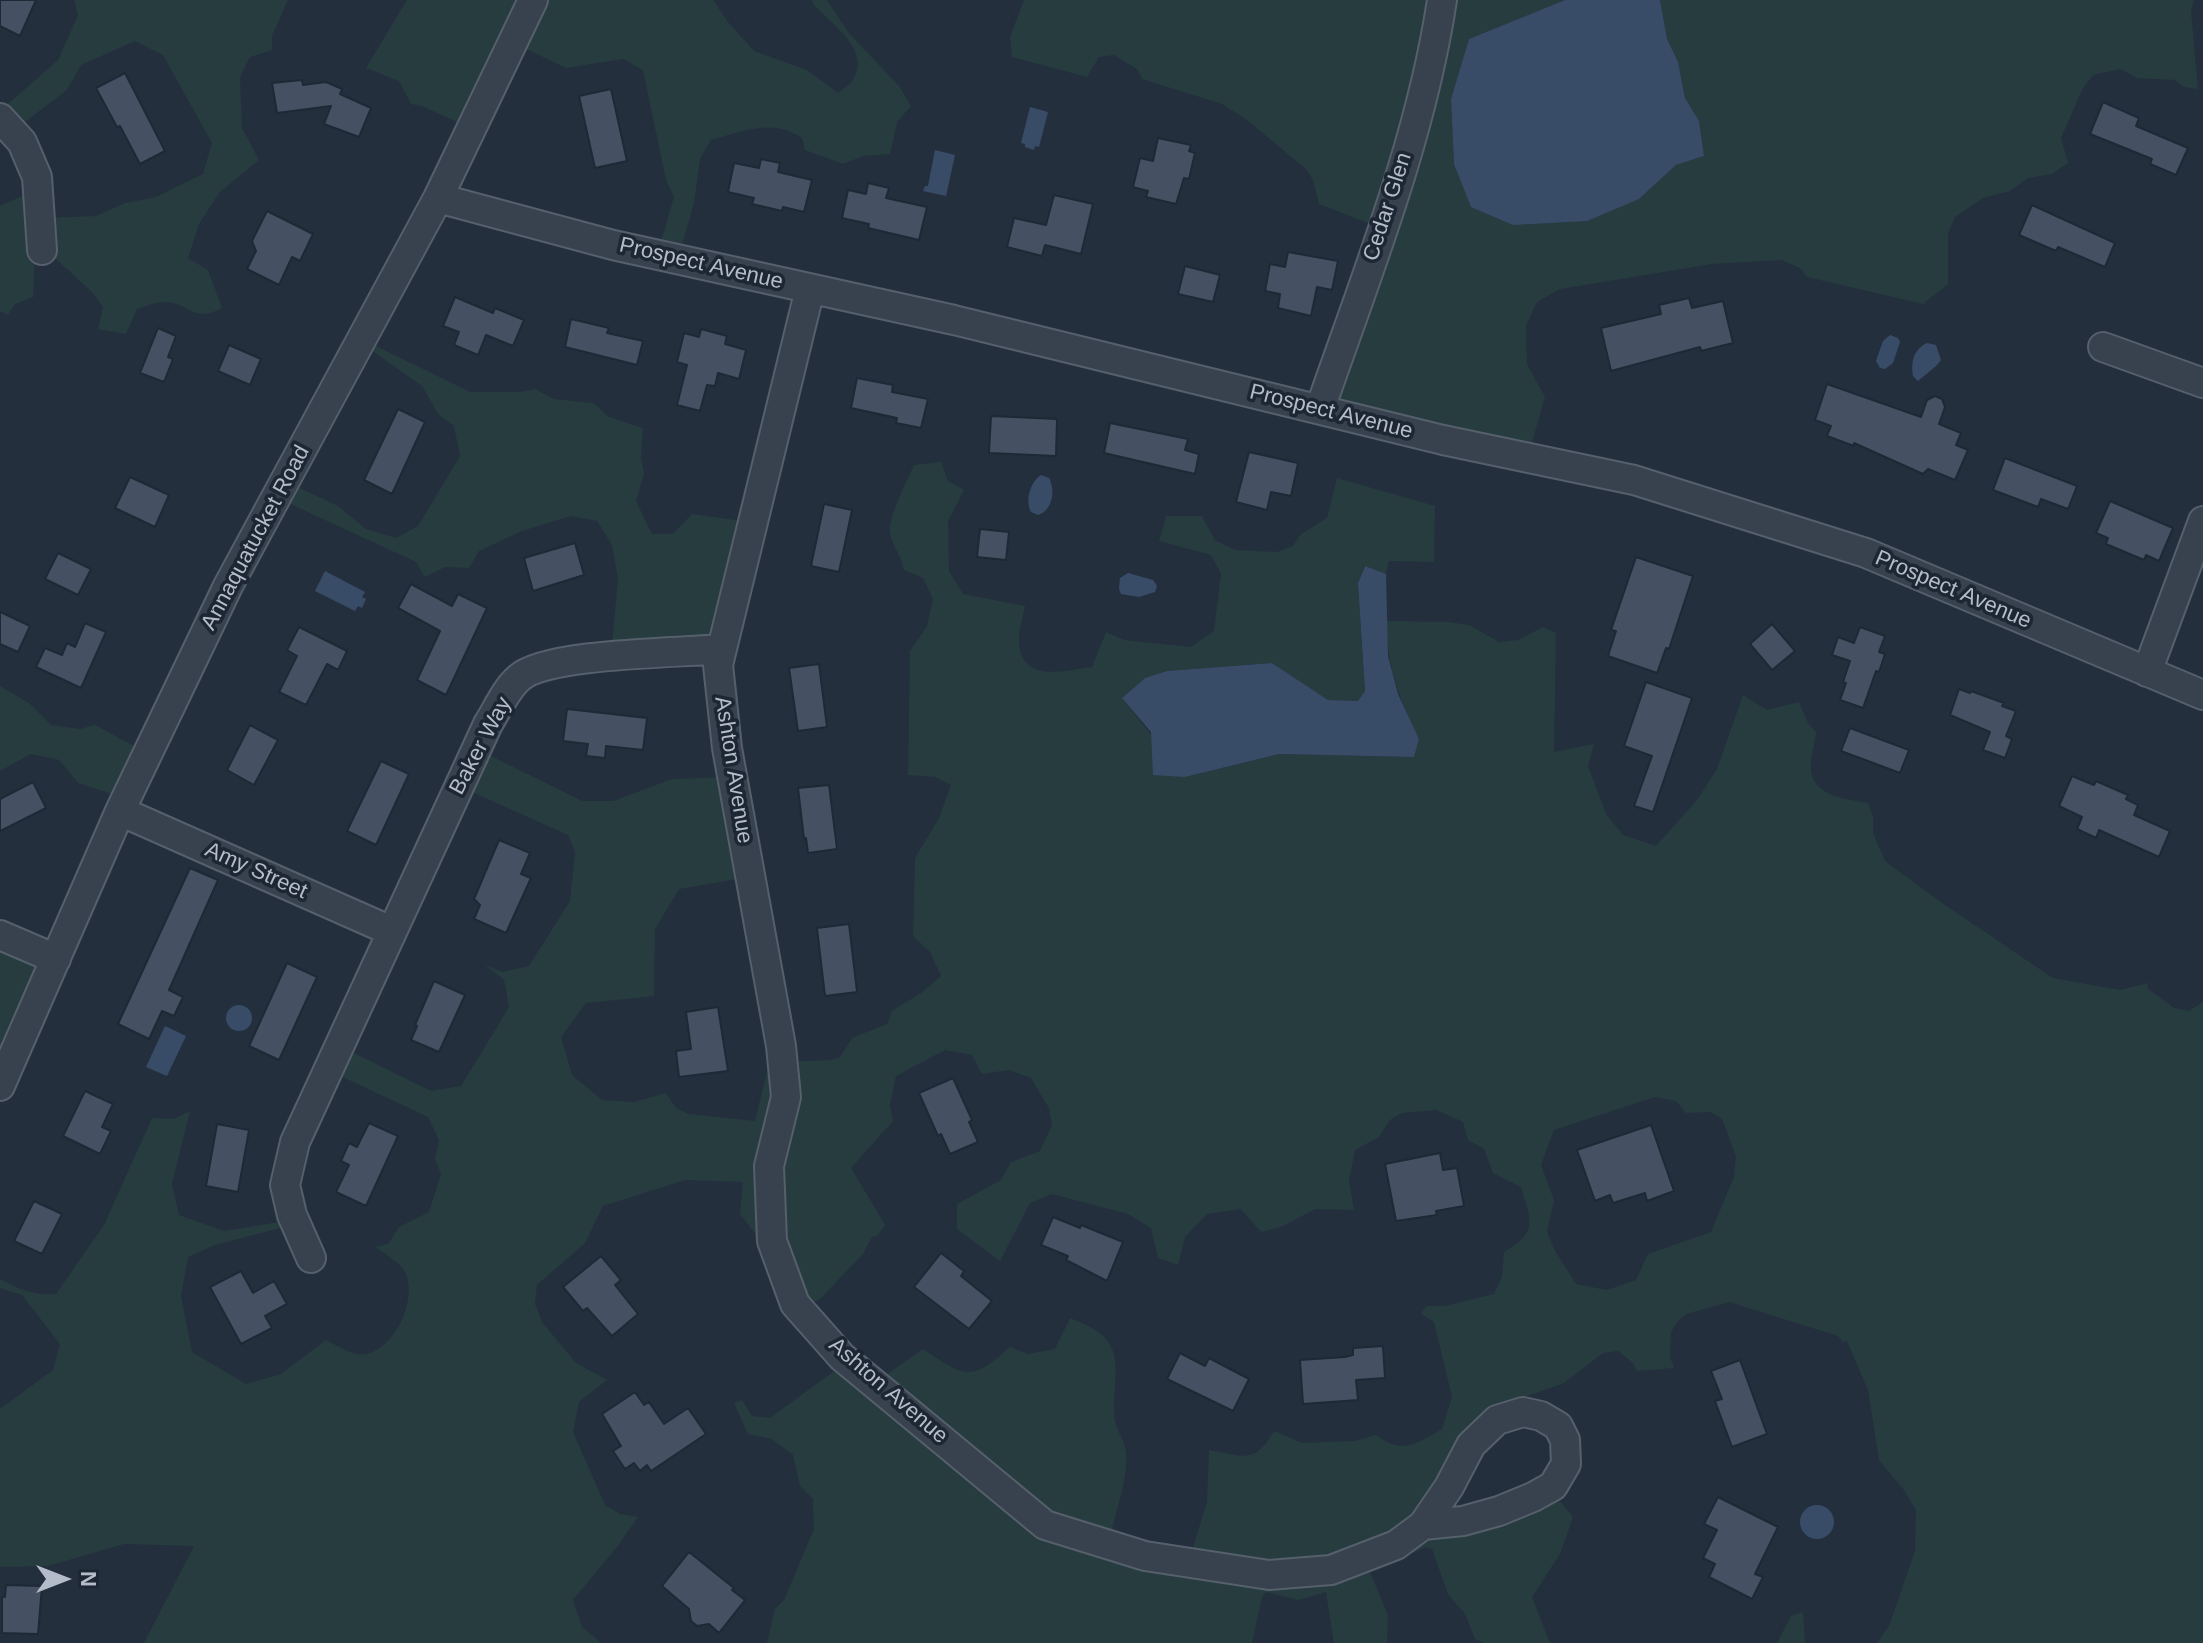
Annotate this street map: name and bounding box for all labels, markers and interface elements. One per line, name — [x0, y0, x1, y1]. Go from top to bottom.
street label: Cedar Glen — [1358, 149, 1418, 265]
street label: Prospect Avenue — [617, 232, 785, 296]
street label: Prospect Avenue — [1247, 379, 1415, 445]
street label: Annaquatucket Road — [196, 441, 316, 635]
street label: Prospect Avenue — [1871, 545, 2035, 635]
street label: Baker Way — [444, 693, 518, 799]
street label: Ashton Avenue — [708, 694, 758, 846]
street label: Amy Street — [201, 837, 311, 905]
street label: Ashton Avenue — [823, 1332, 953, 1450]
north arrow — [24, 1539, 104, 1619]
text: N — [76, 1571, 101, 1587]

